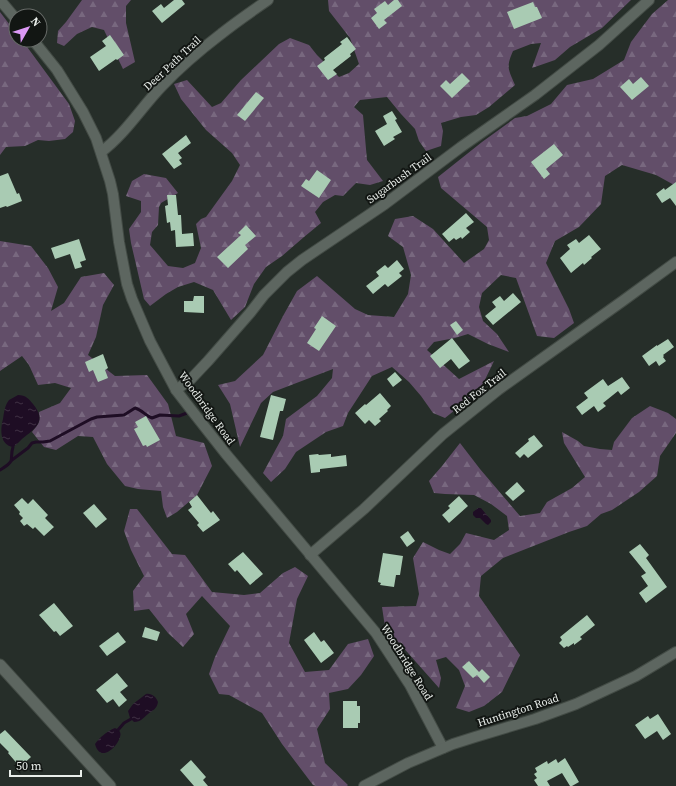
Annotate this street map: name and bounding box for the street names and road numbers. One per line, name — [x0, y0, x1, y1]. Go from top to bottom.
street label: Deer Path Trail — [140, 33, 204, 94]
street label: Sugarbush Trail — [364, 150, 435, 207]
street label: Red Fox Trail — [449, 366, 509, 417]
street label: Woodbridge Road — [175, 369, 239, 449]
street label: Woodbridge Road — [377, 621, 436, 704]
street label: Huntington Road — [476, 690, 561, 731]

